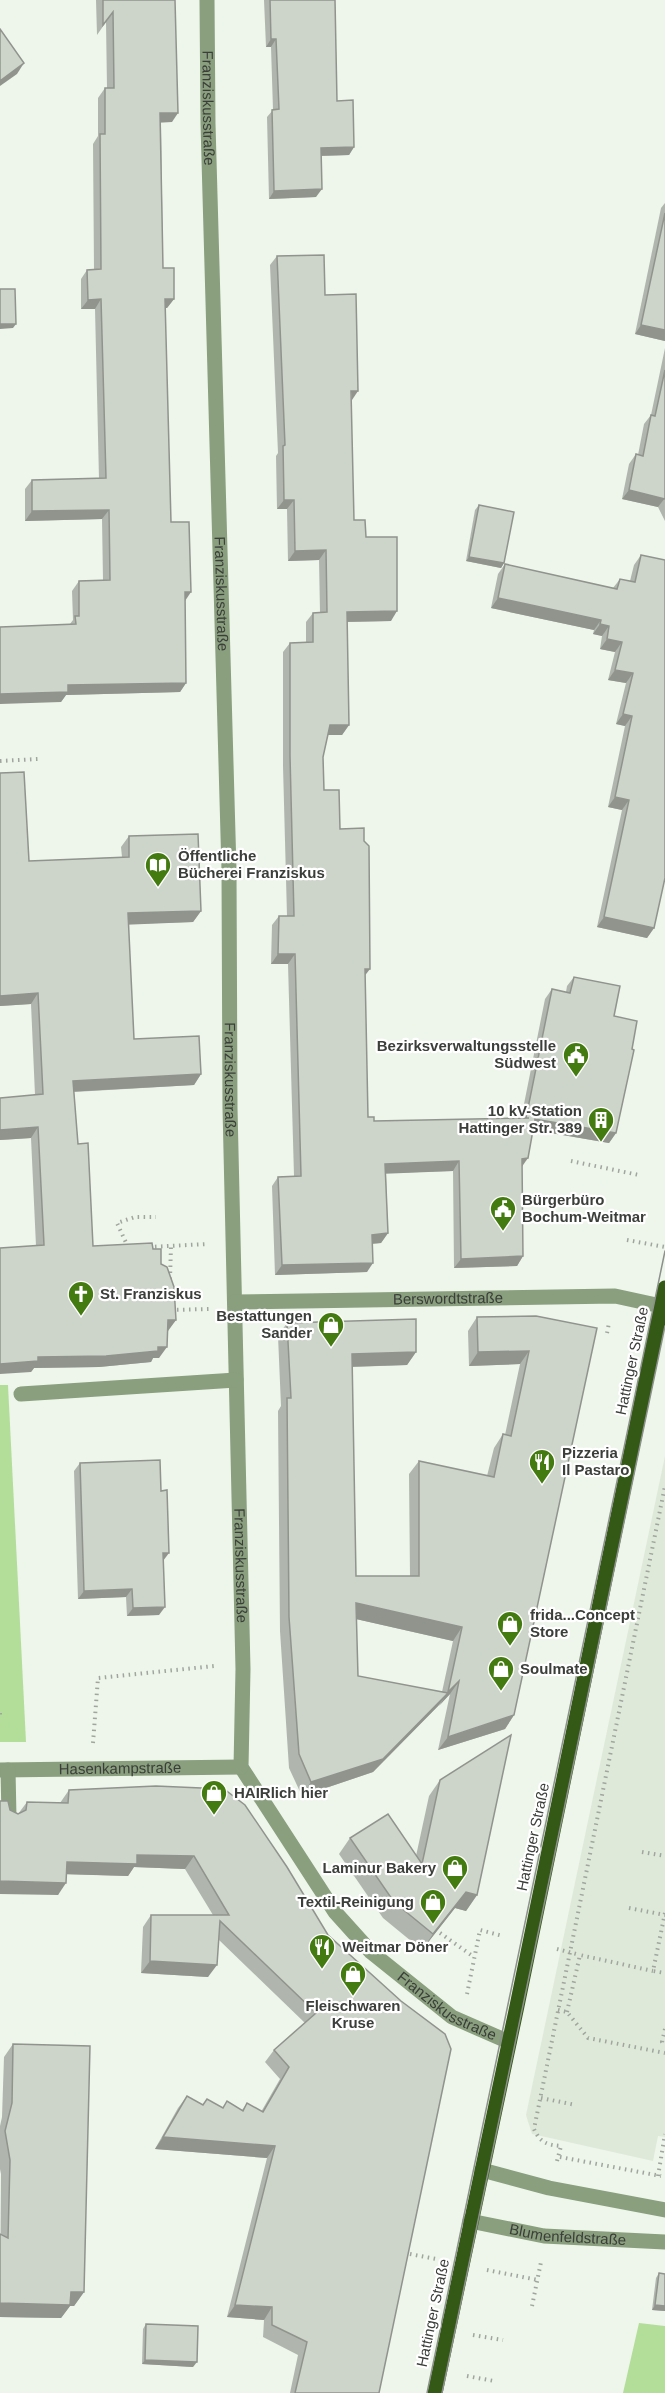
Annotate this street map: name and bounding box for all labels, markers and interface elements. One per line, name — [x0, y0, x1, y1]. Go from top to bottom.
street label: Franziskusstraße — [199, 50, 218, 166]
street label: Franziskusstraße — [212, 536, 232, 652]
place label: Öffentliche Bücherei Franziskus — [178, 847, 325, 881]
library icon: Öffentliche Bücherei Franziskus — [143, 850, 173, 888]
street label: Franziskusstraße — [222, 1022, 240, 1137]
place label: Bezirksverwaltungsstelle Südwest — [377, 1037, 556, 1071]
public building icon: Bezirksverwaltungsstelle Südwest — [561, 1040, 591, 1078]
place label: 10 kV-Station Hattinger Str. 389 — [459, 1102, 582, 1136]
building icon: 10 kV-Station Hattinger Str. 389 — [586, 1105, 616, 1143]
place label: Bürgerbüro Bochum-Weitmar — [522, 1191, 646, 1225]
public building icon: Bürgerbüro Bochum-Weitmar — [488, 1194, 518, 1232]
church icon: St. Franziskus — [66, 1279, 96, 1317]
place label: St. Franziskus — [100, 1285, 202, 1302]
street label: Berswordtstraße — [393, 1289, 503, 1308]
street label: Hattinger Straße — [612, 1305, 651, 1416]
place label: Bestattungen Sander — [216, 1307, 312, 1341]
shop icon: Bestattungen Sander — [316, 1310, 346, 1348]
place label: Pizzeria Il Pastaro — [562, 1444, 630, 1478]
restaurant icon: Pizzeria Il Pastaro — [527, 1447, 557, 1485]
street label: Franziskusstraße — [231, 1508, 251, 1623]
place label: frida...Concept Store — [530, 1606, 635, 1640]
shop icon: frida...Concept Store — [495, 1609, 525, 1647]
shop icon: Soulmate — [486, 1654, 516, 1692]
place label: Soulmate — [520, 1660, 588, 1677]
street label: Hasenkampstraße — [59, 1759, 181, 1777]
shop icon: HAIRlich hier — [199, 1778, 229, 1816]
street label: Hattinger Straße — [513, 1781, 552, 1892]
place label: HAIRlich hier — [234, 1784, 328, 1801]
shop icon: Laminur Bakery — [440, 1853, 470, 1891]
place label: Laminur Bakery — [323, 1859, 437, 1876]
shop icon: Textil-Reinigung — [418, 1887, 448, 1925]
place label: Textil-Reinigung — [298, 1893, 414, 1910]
restaurant icon: Weitmar Döner — [307, 1932, 337, 1970]
place label: Weitmar Döner — [342, 1938, 449, 1955]
shop icon: Fleischwaren Kruse — [338, 1959, 368, 1997]
street label: Franziskusstraße — [394, 1968, 499, 2043]
place label: Fleischwaren Kruse — [305, 1997, 401, 2031]
street label: Blumenfeldstraße — [508, 2220, 627, 2248]
street label: Hattinger Straße — [413, 2257, 452, 2368]

